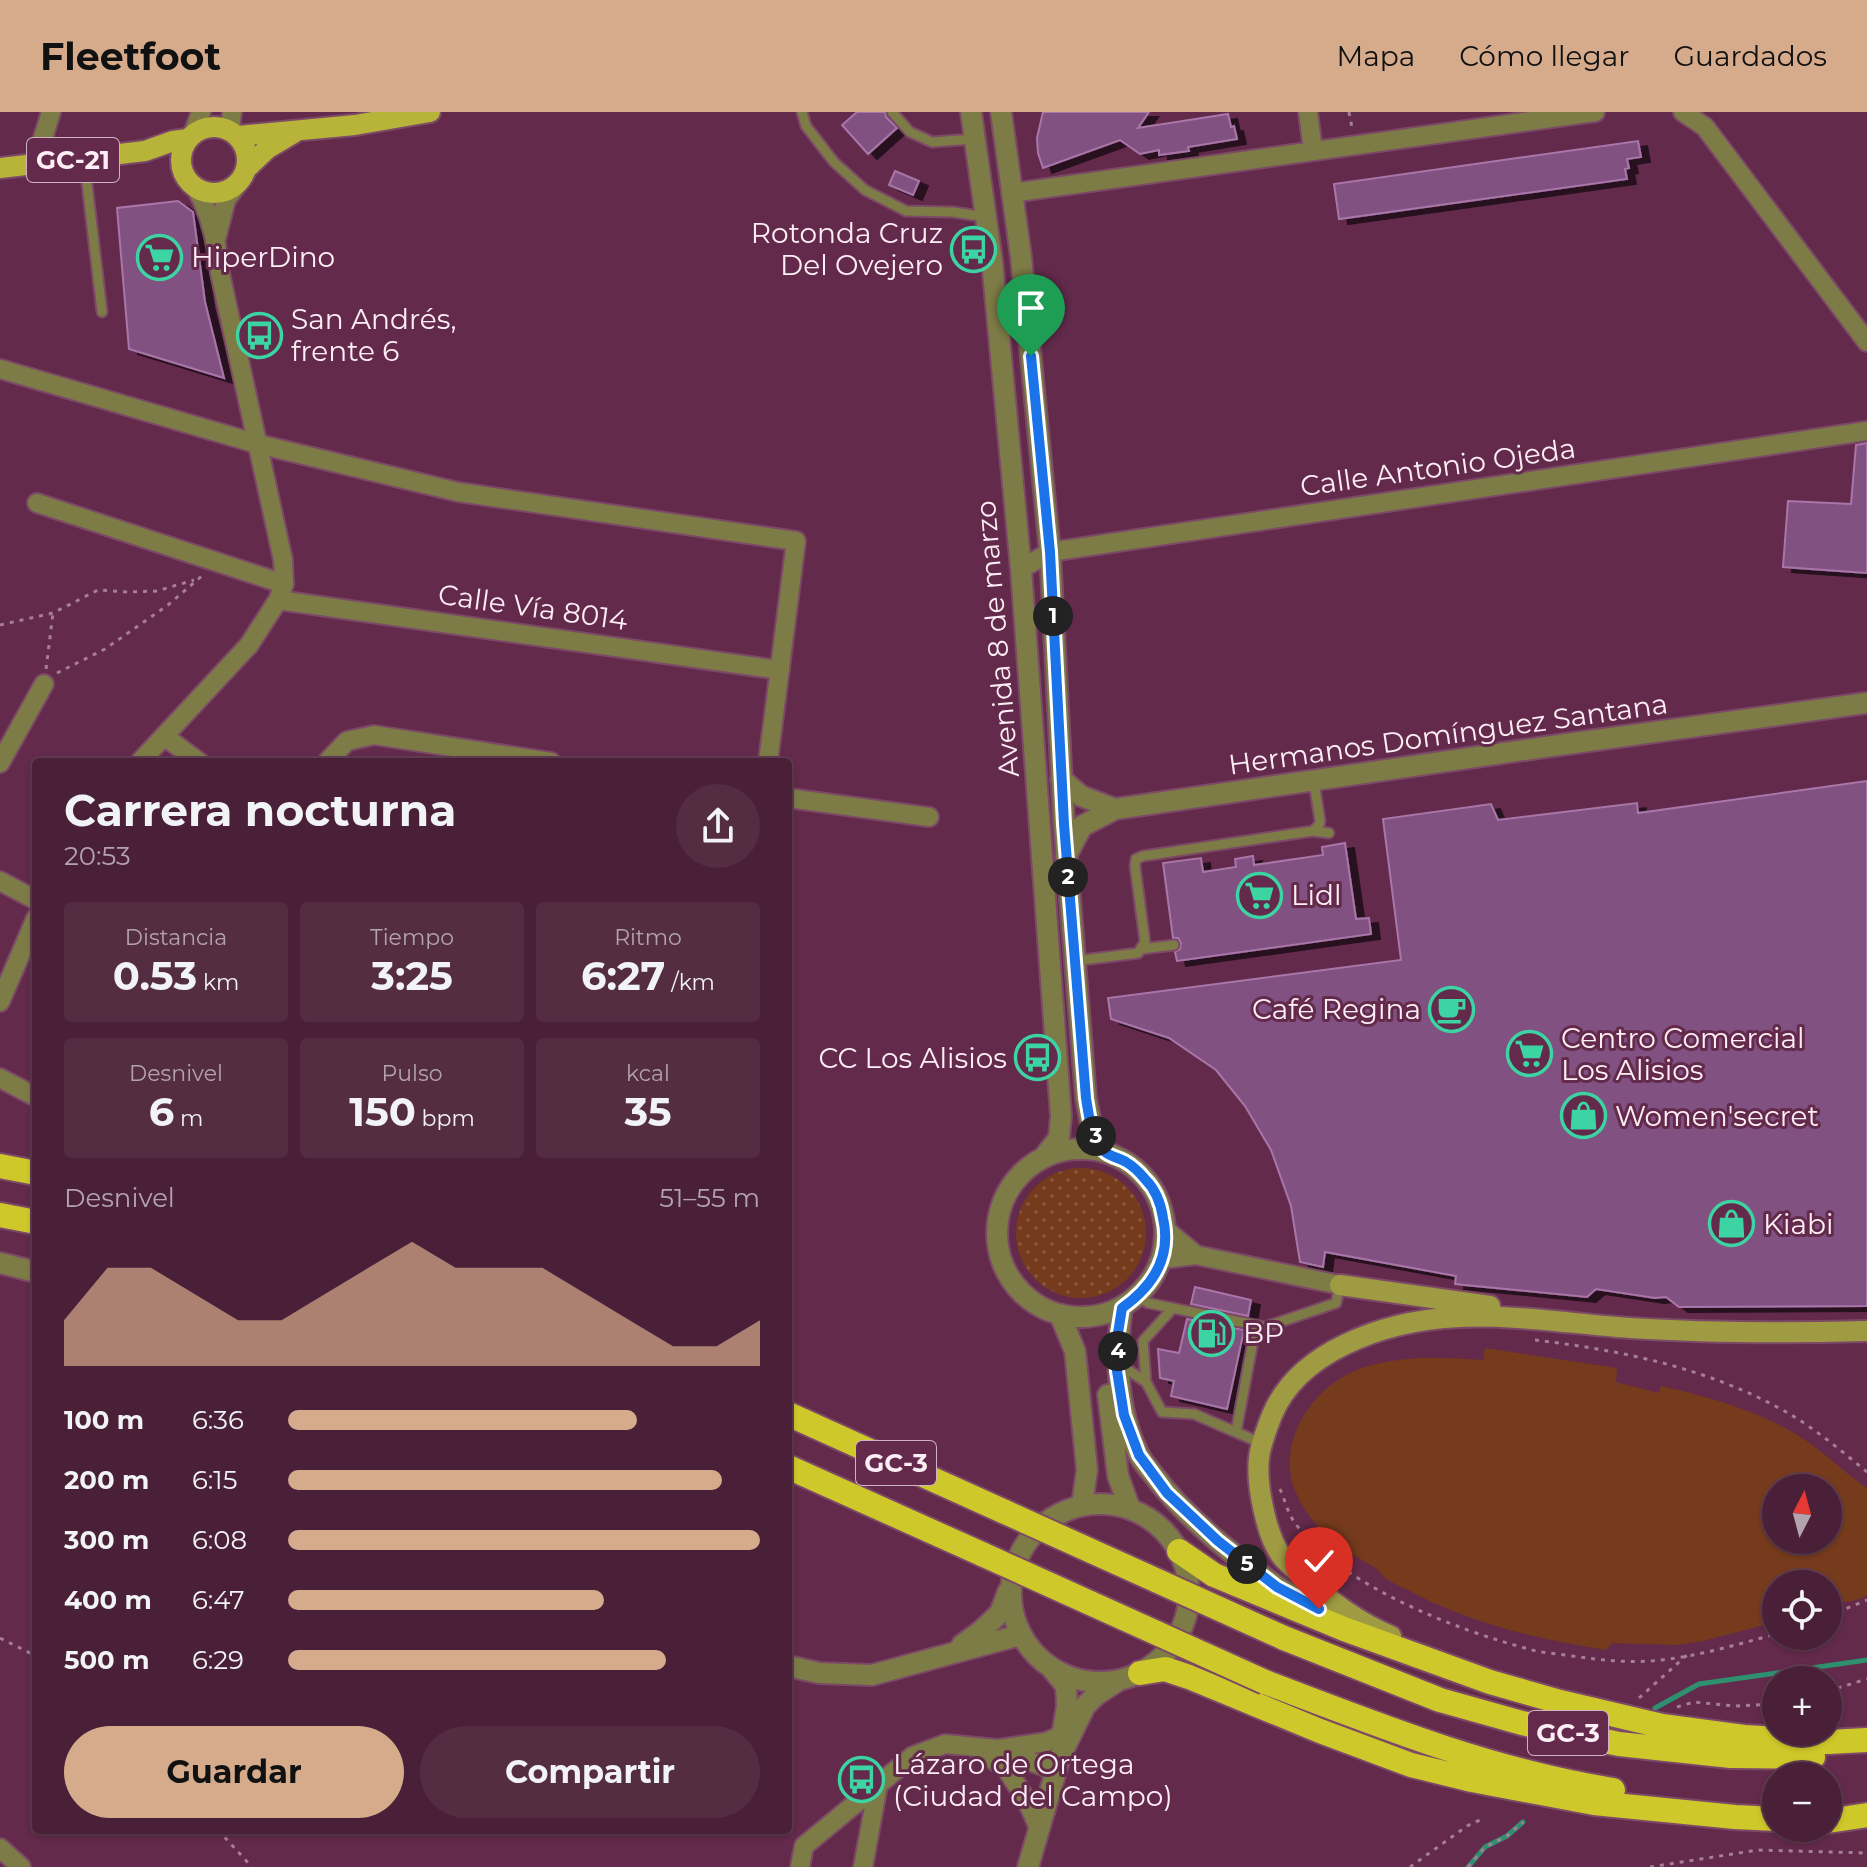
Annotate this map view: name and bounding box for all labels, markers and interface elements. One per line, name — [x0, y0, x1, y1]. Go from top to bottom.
text: Fleetfoot — [40, 33, 221, 80]
text: Mapa — [1336, 39, 1415, 73]
text: Cómo llegar — [1459, 39, 1629, 73]
text: Guardados — [1673, 39, 1827, 73]
road number: GC-21 — [27, 138, 119, 182]
place label: Rotonda Cruz Del Ovejero — [751, 216, 943, 282]
bus stop icon: Rotonda Cruz Del Ovejero — [950, 225, 998, 273]
supermarket icon: HiperDino — [136, 233, 184, 281]
place label: HiperDino — [191, 240, 335, 274]
pin — [997, 274, 1065, 356]
icon: arrive — [1009, 286, 1053, 330]
place label: San Andrés, frente 6 — [291, 302, 456, 368]
bus stop icon: San Andrés, frente 6 — [236, 311, 284, 359]
street label: Calle Antonio Ojeda — [1298, 431, 1578, 503]
street label: Avenida 8 de marzo — [968, 499, 1026, 779]
street label: Calle Vía 8014 — [436, 577, 630, 637]
pin: 1 — [1033, 596, 1073, 636]
text: 1 — [1049, 602, 1057, 629]
street label: Hermanos Domínguez Santana — [1226, 686, 1670, 782]
text: Carrera nocturna — [64, 783, 456, 837]
button: share — [676, 784, 760, 868]
text: 20:53 — [64, 840, 131, 872]
pin: 2 — [1048, 857, 1088, 897]
text: 2 — [1062, 863, 1074, 890]
supermarket icon: Lidl — [1236, 871, 1284, 919]
place label: Lidl — [1291, 878, 1342, 912]
text: Distancia — [125, 924, 227, 951]
text: Tiempo — [370, 924, 454, 951]
text: Ritmo — [614, 924, 682, 951]
text: 0.53 — [113, 951, 197, 1000]
text: 3:25 — [371, 951, 453, 1000]
text: 6:27 — [581, 951, 665, 1000]
text: km — [197, 969, 239, 996]
text: /km — [665, 969, 715, 996]
cafe icon: Café Regina — [1428, 985, 1476, 1033]
place label: Café Regina — [1252, 992, 1421, 1026]
place label: Centro Comercial Los Alisios — [1561, 1021, 1805, 1087]
supermarket icon: Centro Comercial Los Alisios — [1506, 1030, 1554, 1078]
bus stop icon: CC Los Alisios — [1014, 1034, 1062, 1082]
place label: CC Los Alisios — [819, 1041, 1007, 1075]
text: Desnivel — [129, 1060, 223, 1087]
text: Pulso — [381, 1060, 443, 1087]
text: kcal — [626, 1060, 670, 1087]
text: 6 — [149, 1087, 174, 1136]
text: 150 — [349, 1087, 416, 1136]
text: 35 — [624, 1087, 672, 1136]
shop icon: Women'secret — [1560, 1092, 1608, 1140]
place label: Women'secret — [1615, 1099, 1819, 1133]
text: m — [174, 1105, 203, 1132]
text: bpm — [416, 1105, 475, 1132]
pin: 3 — [1076, 1116, 1116, 1156]
text: 3 — [1089, 1122, 1103, 1149]
text: Desnivel — [64, 1182, 175, 1214]
text: 51–55 m — [659, 1182, 760, 1214]
shop icon: Kiabi — [1708, 1200, 1756, 1248]
place label: Kiabi — [1763, 1207, 1833, 1241]
fuel station icon: BP — [1188, 1309, 1236, 1357]
place label: BP — [1243, 1316, 1284, 1350]
pin: 4 — [1098, 1331, 1138, 1371]
text: 4 — [1110, 1337, 1126, 1364]
text: 100 m — [64, 1404, 144, 1436]
text: 6:36 — [192, 1404, 244, 1436]
road number: GC-3 — [856, 1441, 936, 1485]
text: 200 m — [64, 1464, 149, 1496]
text: 6:15 — [192, 1464, 237, 1496]
north arrow — [1762, 1474, 1842, 1554]
map controls — [1762, 1474, 1842, 1842]
text: 300 m — [64, 1524, 149, 1556]
text: 6:08 — [192, 1524, 247, 1556]
pin — [1285, 1527, 1353, 1609]
icon: check — [1297, 1539, 1341, 1583]
pin: 5 — [1227, 1544, 1267, 1584]
text: 5 — [1240, 1550, 1254, 1577]
button: locate — [1762, 1570, 1842, 1650]
text: 400 m — [64, 1584, 152, 1616]
text: 6:47 — [192, 1584, 245, 1616]
text: 500 m — [64, 1644, 149, 1676]
text: 6:29 — [192, 1644, 244, 1676]
button: + — [1762, 1666, 1842, 1746]
road number: GC-3 — [1528, 1711, 1608, 1755]
button: Guardar — [64, 1726, 404, 1818]
button: Compartir — [420, 1726, 760, 1818]
place label: Lázaro de Ortega (Ciudad del Campo) — [893, 1747, 1173, 1813]
bus stop icon: Lázaro de Ortega (Ciudad del Campo) — [838, 1756, 886, 1804]
button: − — [1762, 1762, 1842, 1842]

